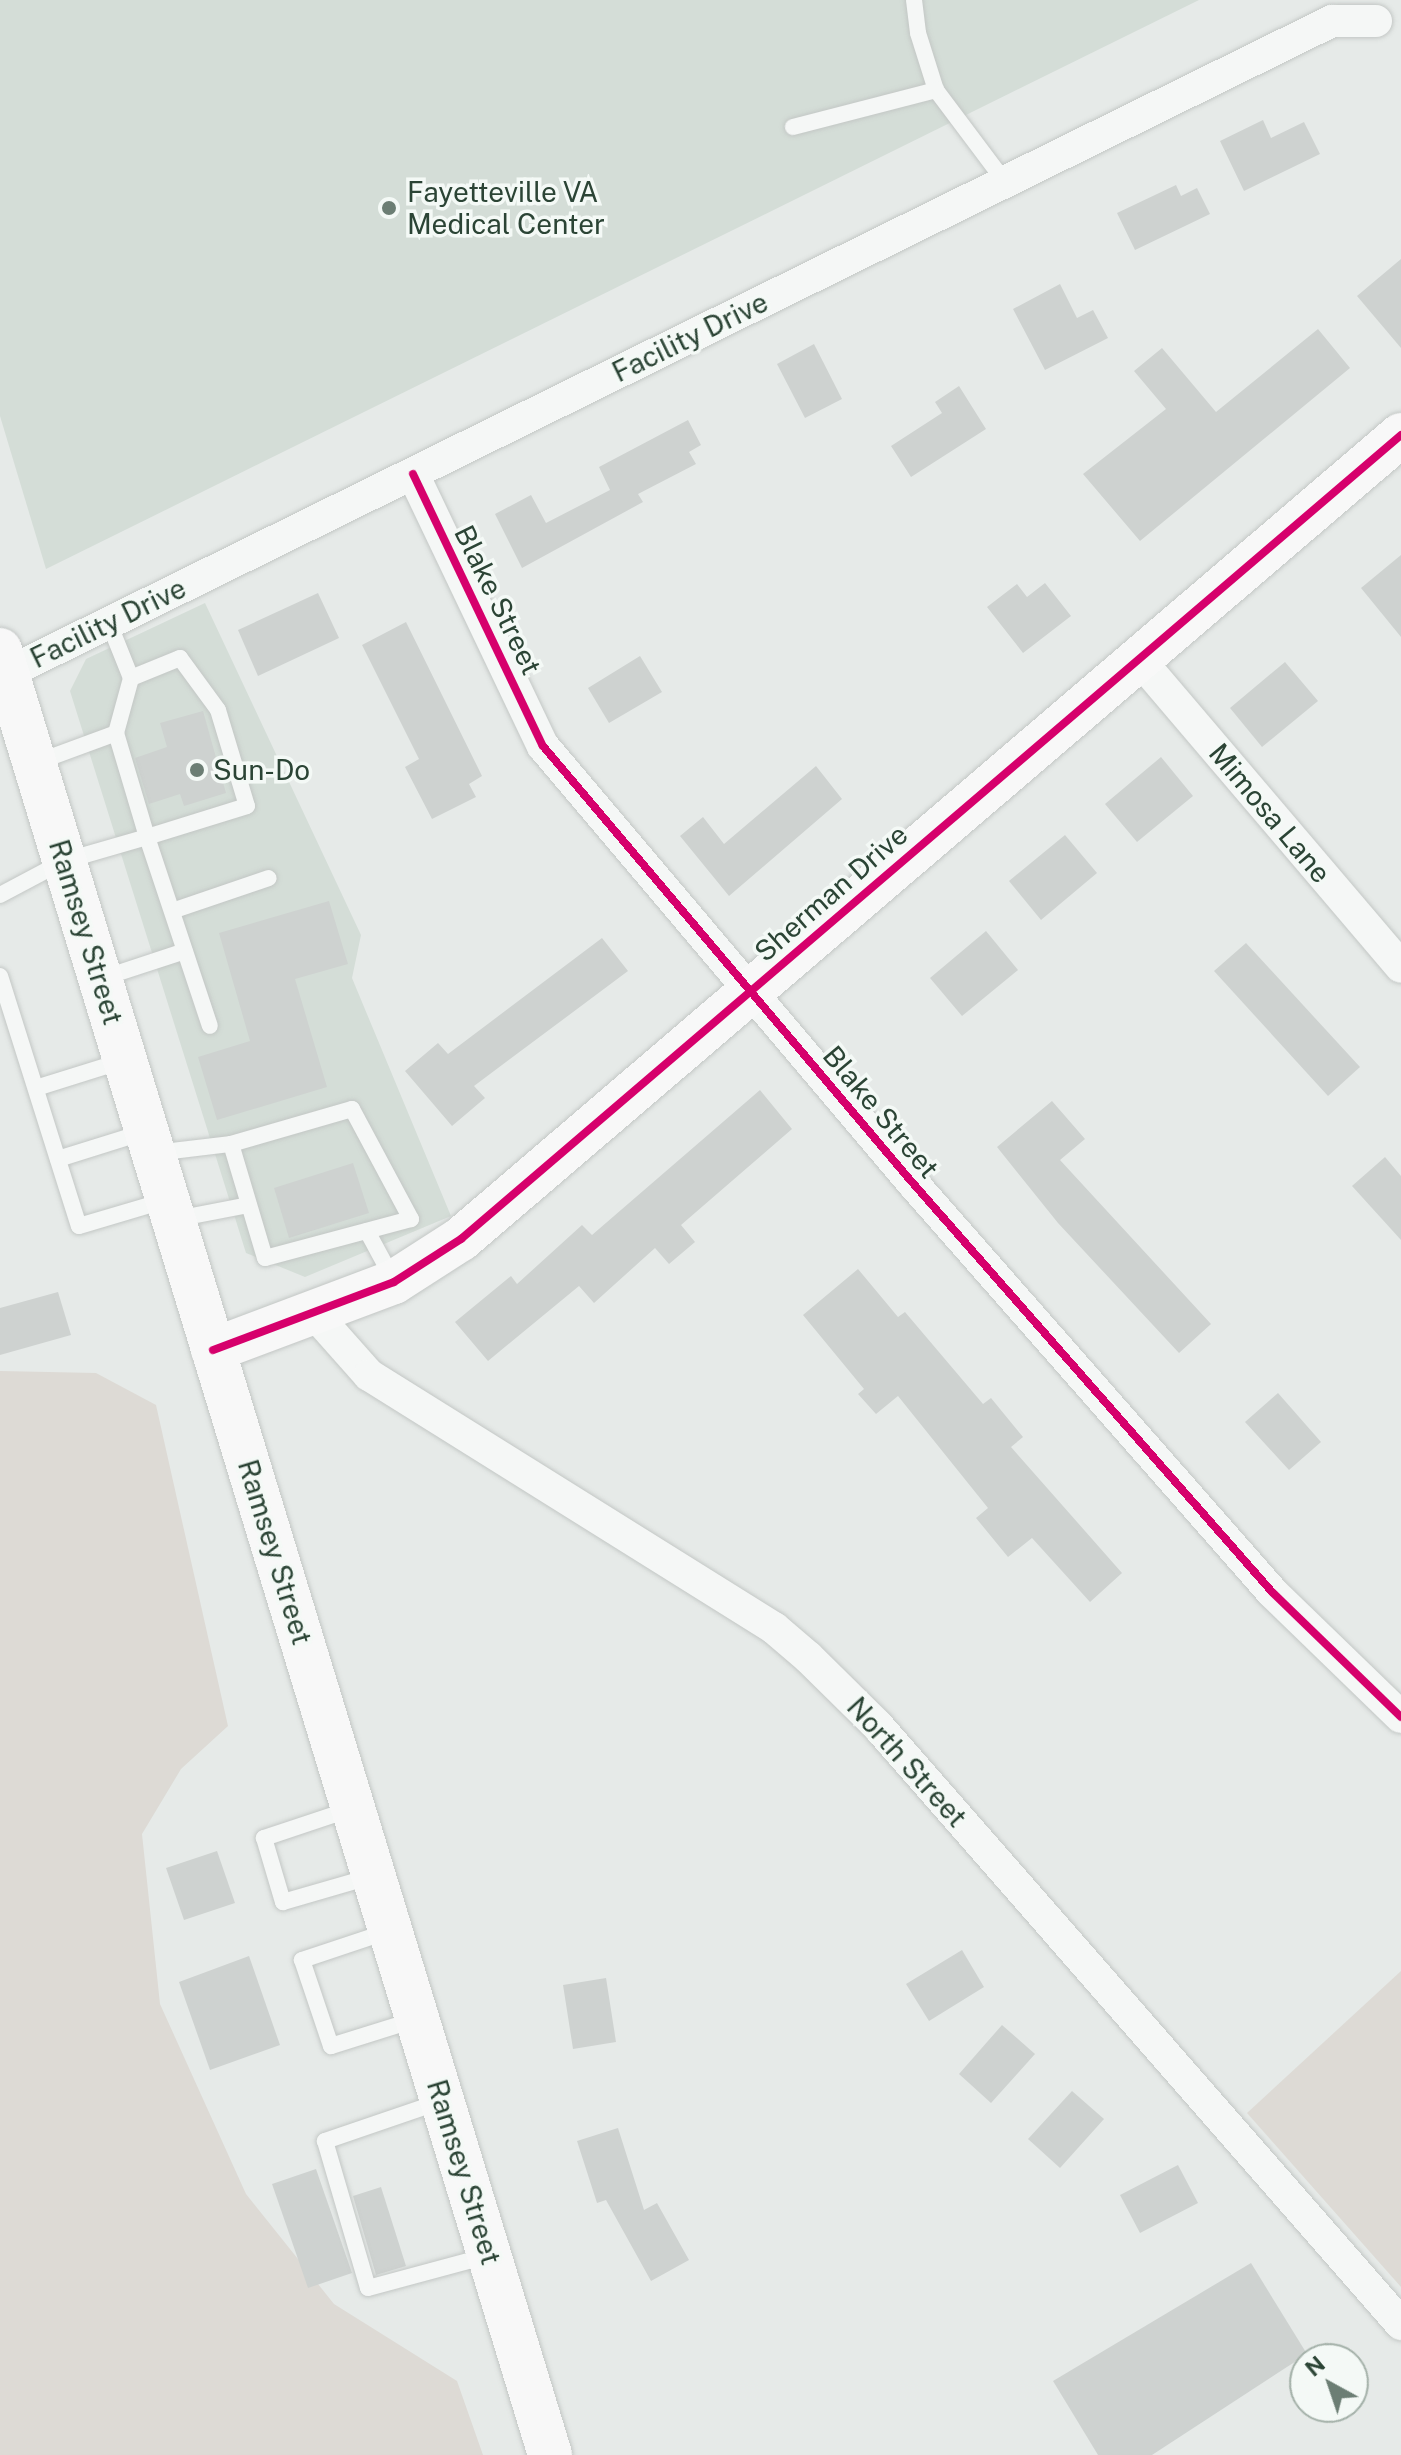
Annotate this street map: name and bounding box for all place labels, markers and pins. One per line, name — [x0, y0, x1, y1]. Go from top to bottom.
place label: Fayetteville VA Medical Center — [407, 175, 605, 241]
marker: Fayetteville VA Medical Center — [378, 197, 400, 219]
place label: Sun-Do — [213, 753, 310, 787]
marker: Sun-Do — [188, 761, 206, 779]

